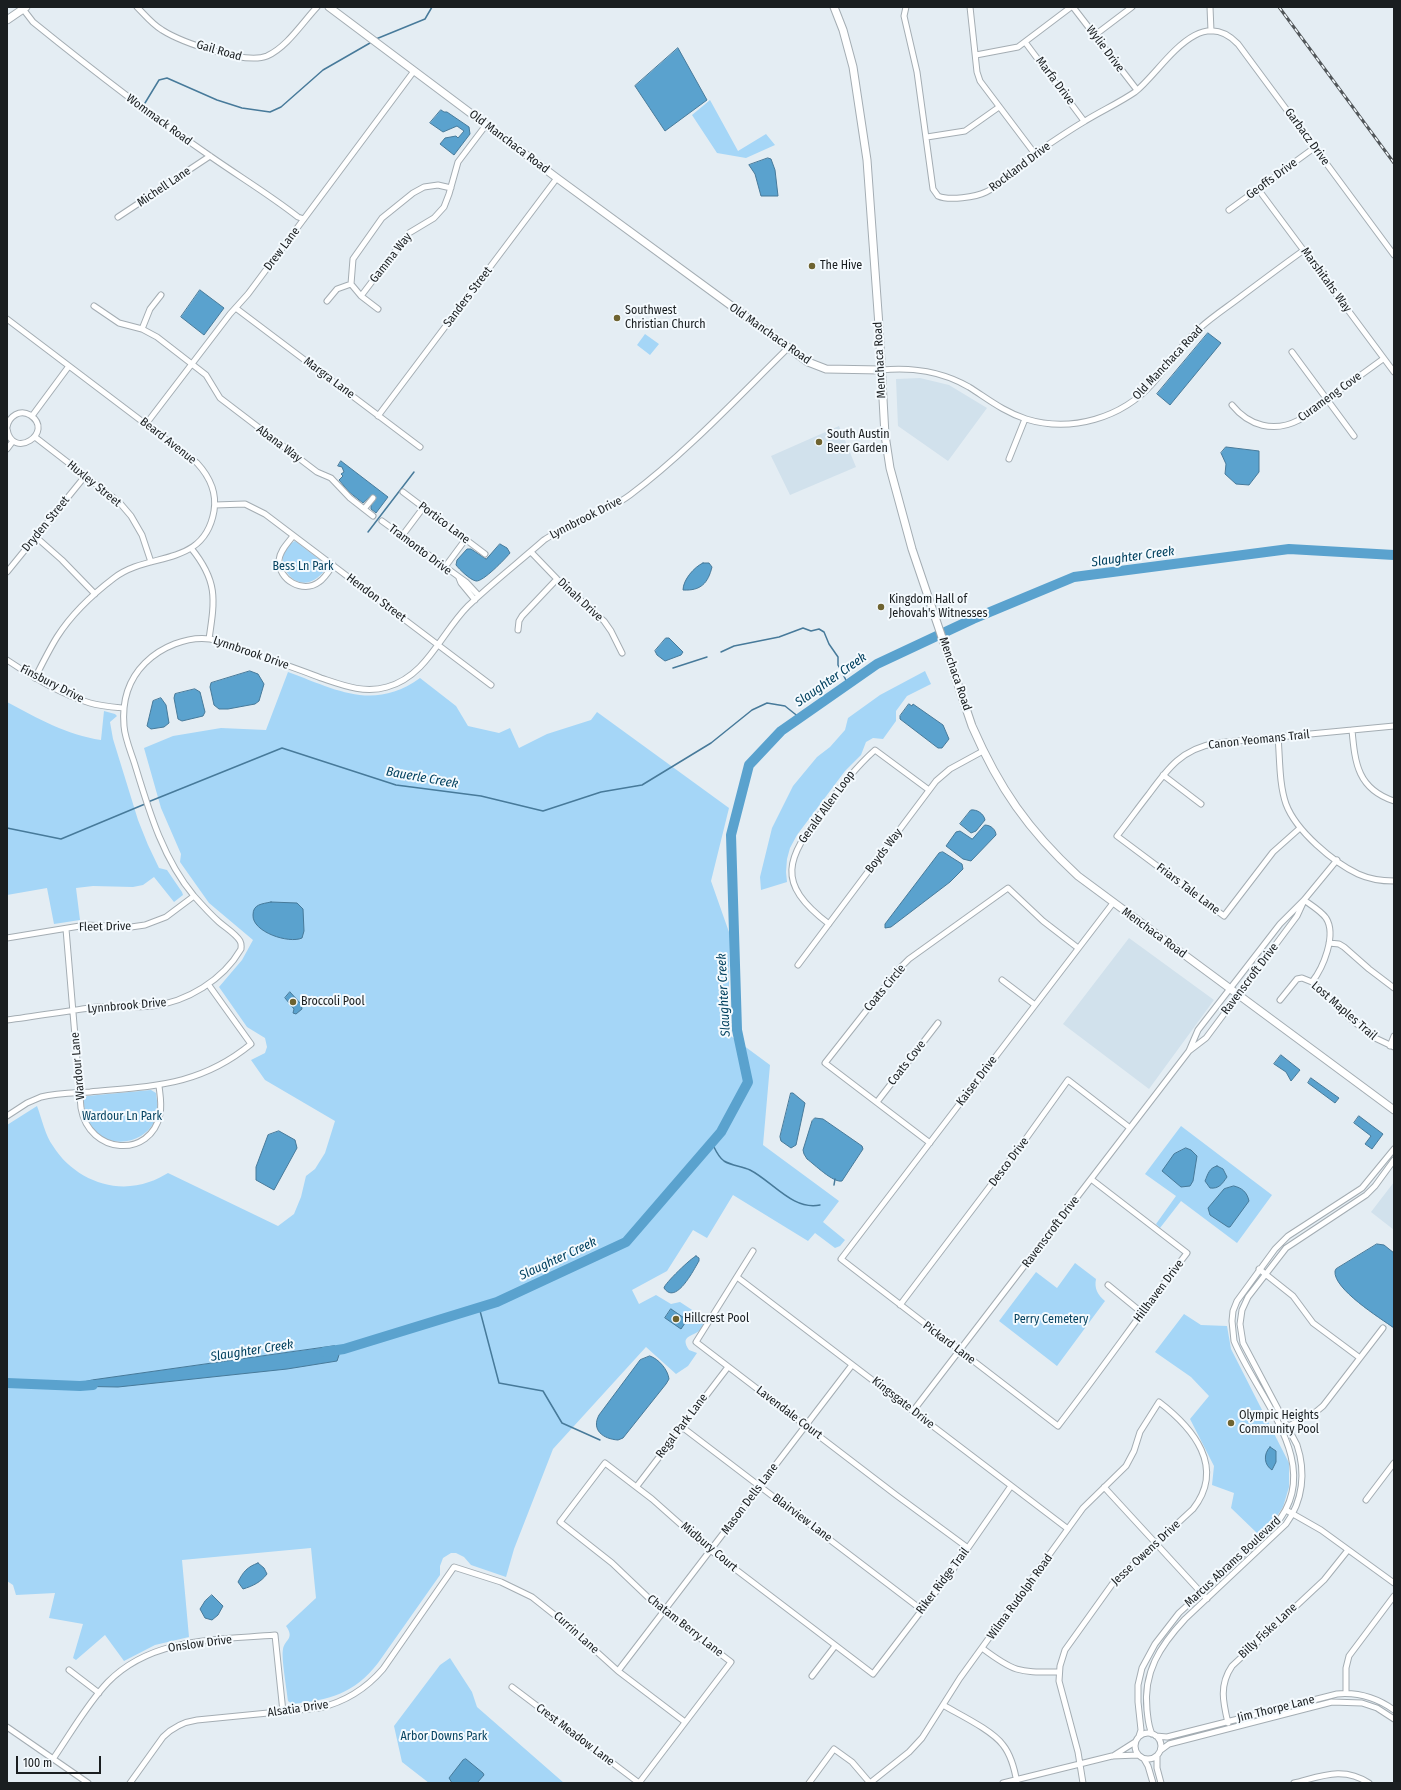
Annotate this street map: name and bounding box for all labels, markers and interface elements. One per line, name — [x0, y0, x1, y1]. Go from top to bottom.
street label: Wylie Drive — [1083, 23, 1127, 75]
street label: Gail Road — [195, 38, 243, 64]
street label: Marfa Drive — [1032, 54, 1078, 108]
street label: Wommack Road — [123, 91, 195, 149]
street label: Garbacz Drive — [1281, 106, 1333, 168]
street label: Old Manchaca Road — [466, 107, 552, 177]
street label: Rockland Drive — [986, 139, 1054, 195]
street label: Geoffs Drive — [1244, 156, 1300, 202]
street label: Michell Lane — [134, 164, 194, 210]
street label: Drew Lane — [261, 224, 303, 274]
street label: Gamma Way — [367, 230, 415, 286]
street label: Marshitahs Way — [1298, 245, 1354, 315]
place label: The Hive — [820, 259, 862, 273]
marker: The Hive — [807, 261, 817, 271]
street label: Sanders Street — [441, 264, 495, 330]
street label: Old Manchaca Road — [726, 300, 814, 368]
place label: Southwest Christian Church — [625, 304, 705, 332]
marker: Southwest Christian Church — [612, 313, 622, 323]
street label: Menchaca Road — [871, 321, 889, 399]
street label: Old Manchaca Road — [1130, 323, 1206, 403]
street label: Margra Lane — [301, 354, 357, 402]
street label: Curameng Cove — [1295, 369, 1365, 425]
street label: Beard Avenue — [137, 415, 199, 467]
street label: Abana Way — [253, 422, 305, 466]
place label: South Austin Beer Garden — [827, 428, 890, 456]
marker: South Austin Beer Garden — [814, 437, 824, 447]
street label: Huxley Street — [64, 458, 124, 510]
street label: Dryden Street — [19, 493, 73, 555]
street label: Lynnbrook Drive — [547, 494, 625, 542]
street label: Portico Lane — [415, 499, 473, 547]
street label: Tramonto Drive — [386, 522, 454, 578]
water label: Slaughter Creek — [1091, 543, 1175, 571]
park label: Bess Ln Park — [272, 560, 334, 574]
street label: Hendon Street — [343, 571, 409, 625]
street label: Dinah Drive — [554, 575, 606, 625]
place label: Kingdom Hall of Jehovah's Witnesses — [889, 593, 988, 621]
marker: Kingdom Hall of Jehovah's Witnesses — [876, 602, 886, 612]
street label: Lynnbrook Drive — [211, 633, 291, 673]
street label: Menchaca Road — [936, 635, 974, 713]
water label: Slaughter Creek — [792, 650, 870, 710]
street label: Finsbury Drive — [18, 662, 86, 706]
street label: Canon Yeomans Trail — [1208, 728, 1310, 752]
water label: Bauerle Creek — [385, 764, 459, 792]
street label: Gerald Allen Loop — [796, 768, 858, 846]
street label: Boyds Way — [863, 826, 905, 876]
street label: Friars Tale Lane — [1153, 860, 1223, 918]
street label: Menchaca Road — [1119, 905, 1189, 961]
street label: Fleet Drive — [79, 919, 131, 935]
street label: Ravenscroft Drive — [1218, 940, 1282, 1018]
water label: Slaughter Creek — [714, 953, 734, 1037]
street label: Coats Circle — [861, 962, 909, 1014]
street label: Lost Maples Trail — [1308, 979, 1380, 1043]
street label: Lynnbrook Drive — [87, 995, 167, 1017]
place label: Broccoli Pool — [301, 995, 365, 1009]
marker: Broccoli Pool — [288, 997, 298, 1007]
street label: Wardour Lane — [68, 1032, 88, 1100]
street label: Coats Cove — [885, 1038, 929, 1088]
street label: Kaiser Drive — [954, 1053, 1000, 1109]
park label: Wardour Ln Park — [82, 1110, 162, 1124]
street label: Desco Drive — [986, 1135, 1032, 1189]
street label: Ravenscroft Drive — [1019, 1193, 1083, 1271]
water label: Slaughter Creek — [517, 1234, 599, 1284]
street label: Hillhaven Drive — [1131, 1257, 1187, 1325]
place label: Hillcrest Pool — [684, 1312, 749, 1326]
park label: Perry Cemetery — [1014, 1313, 1088, 1327]
marker: Hillcrest Pool — [671, 1314, 681, 1324]
street label: Pickard Lane — [920, 1319, 978, 1367]
water label: Slaughter Creek — [209, 1337, 295, 1365]
street label: Kingsgate Drive — [869, 1374, 937, 1432]
street label: Lavendale Court — [753, 1383, 825, 1443]
street label: Regal Park Lane — [653, 1391, 711, 1461]
place label: Olympic Heights Community Pool — [1239, 1409, 1319, 1437]
marker: Olympic Heights Community Pool — [1226, 1418, 1236, 1428]
street label: Mason Dells Lane — [719, 1461, 781, 1537]
street label: Blairview Lane — [769, 1491, 835, 1545]
street label: Marcus Abrams Boulevard — [1182, 1514, 1284, 1610]
street label: Jesse Owens Drive — [1109, 1517, 1183, 1589]
street label: Midbury Court — [678, 1519, 740, 1575]
street label: Riker Ridge Trail — [913, 1545, 973, 1617]
street label: Wilma Rudolph Road — [984, 1551, 1056, 1643]
street label: Chatam Berry Lane — [644, 1592, 726, 1660]
street label: Billy Fiske Lane — [1236, 1600, 1300, 1662]
street label: Currin Lane — [550, 1609, 602, 1657]
street label: Onslow Drive — [167, 1632, 233, 1656]
street label: Jim Thorpe Lane — [1236, 1692, 1316, 1726]
street label: Alsatia Drive — [267, 1698, 329, 1720]
street label: Crest Meadow Lane — [533, 1701, 617, 1769]
park label: Arbor Downs Park — [401, 1730, 487, 1744]
scale bar — [18, 1748, 103, 1774]
text: 100 m — [23, 1756, 52, 1770]

